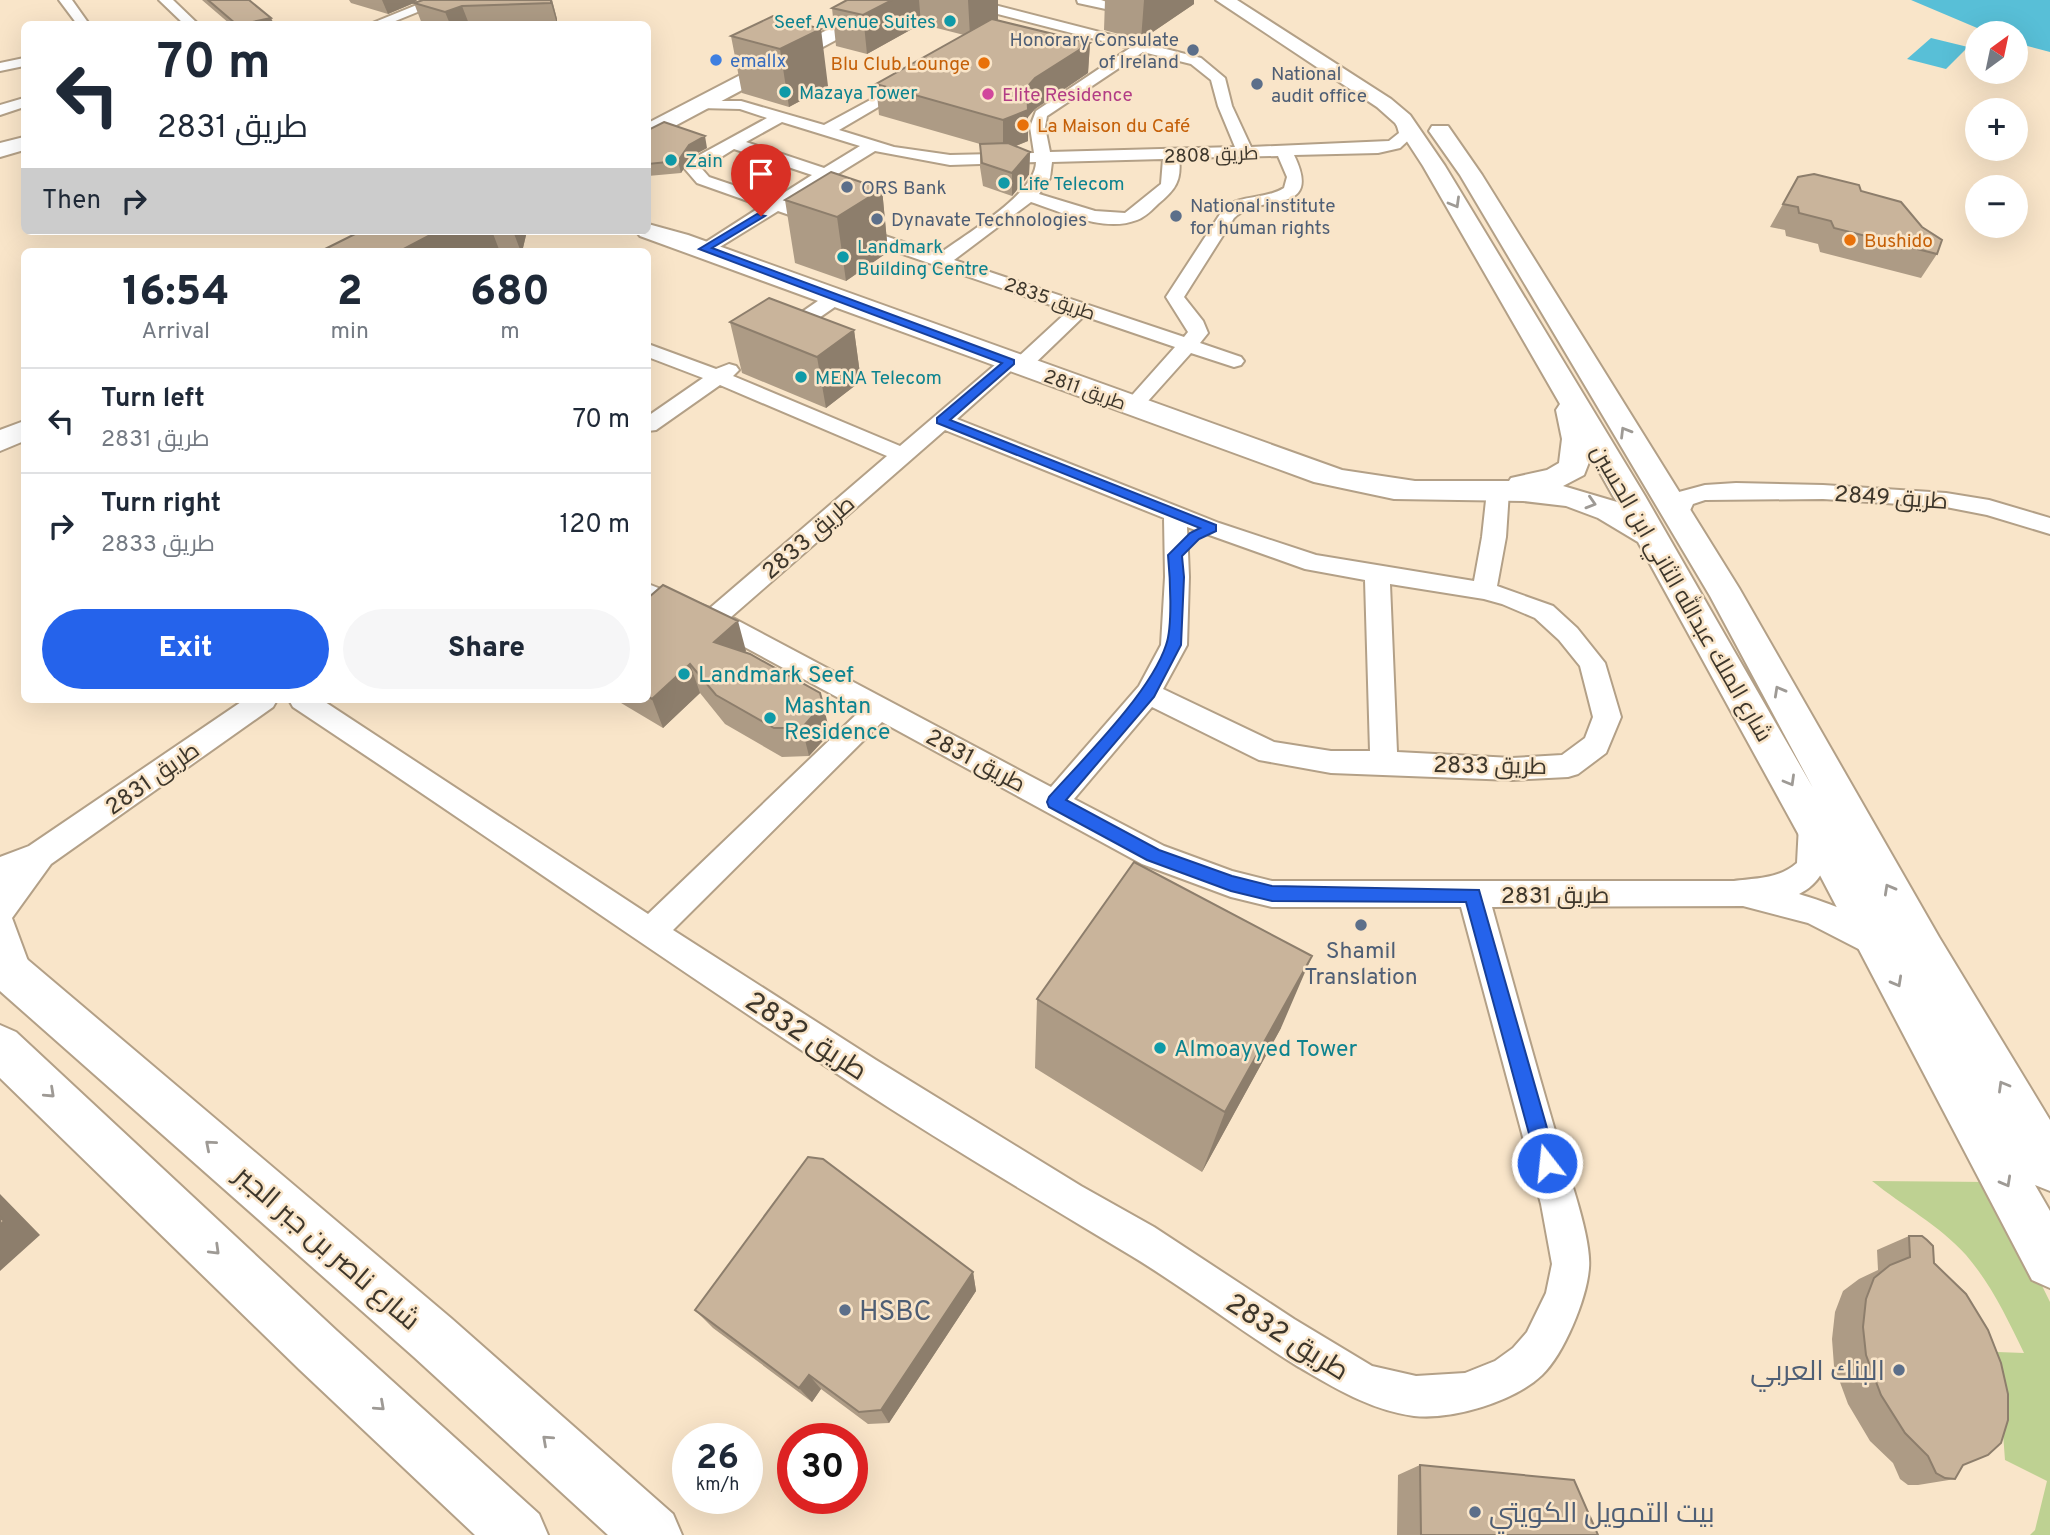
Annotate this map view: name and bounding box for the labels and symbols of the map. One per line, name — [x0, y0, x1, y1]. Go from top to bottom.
place label: Seef Avenue Suites — [774, 11, 936, 35]
marker: Seef Avenue Suites — [942, 13, 958, 29]
north arrow — [1965, 21, 2028, 84]
place label: Honorary Consulate of Ireland — [1009, 29, 1179, 75]
marker: Honorary Consulate of Ireland — [1185, 42, 1201, 58]
place label: emallx — [730, 50, 787, 74]
marker: emallx — [708, 52, 724, 68]
place label: Blu Club Lounge — [830, 53, 970, 77]
marker: Blu Club Lounge — [976, 55, 992, 71]
place label: National audit office — [1271, 63, 1367, 109]
marker: National audit office — [1249, 76, 1265, 92]
place label: Mazaya Tower — [799, 82, 918, 106]
marker: Mazaya Tower — [777, 84, 793, 100]
place label: Elite Residence — [1002, 84, 1133, 108]
marker: Elite Residence — [980, 86, 996, 102]
place label: La Maison du Café — [1037, 115, 1190, 139]
marker: La Maison du Café — [1015, 117, 1031, 133]
street label: طريق 2808 — [1163, 142, 1259, 170]
pin — [731, 144, 791, 216]
place label: Zain — [685, 150, 723, 174]
marker: Zain — [663, 152, 679, 168]
place label: Life Telecom — [1018, 173, 1125, 197]
marker: Life Telecom — [996, 175, 1012, 191]
place label: ORS Bank — [861, 177, 947, 201]
marker: ORS Bank — [839, 179, 855, 195]
place label: National institute for human rights — [1190, 195, 1335, 241]
one-way arrow — [1447, 195, 1460, 208]
marker: National institute for human rights — [1168, 208, 1184, 224]
place label: Dynavate Technologies — [891, 209, 1087, 233]
marker: Dynavate Technologies — [869, 211, 885, 227]
place label: Bushido — [1864, 230, 1933, 254]
marker: Bushido — [1842, 232, 1858, 248]
place label: Landmark Building Centre — [857, 236, 988, 282]
marker: Landmark Building Centre — [835, 249, 851, 265]
street label: طريق 2835 — [1001, 273, 1098, 327]
street label: طريق 2811 — [1040, 365, 1128, 417]
place label: MENA Telecom — [815, 367, 942, 391]
marker: MENA Telecom — [793, 369, 809, 385]
one-way arrow — [1620, 426, 1633, 439]
street label: شارع الملك عبدالله الثاني ابن الحسين — [1582, 439, 1780, 749]
street label: طريق 2849 — [1833, 481, 1949, 518]
street label: طريق 2833 — [757, 491, 862, 587]
one-way arrow — [1584, 495, 1596, 510]
place label: Landmark Seef — [698, 662, 854, 691]
marker: Landmark Seef — [676, 666, 692, 682]
one-way arrow — [1774, 685, 1787, 698]
place label: Mashtan Residence — [784, 693, 890, 748]
marker: Mashtan Residence — [762, 710, 778, 726]
street label: طريق 2831 — [920, 724, 1030, 800]
street label: طريق 2831 — [101, 737, 206, 823]
street label: طريق 2833 — [1433, 752, 1547, 783]
one-way arrow — [1782, 774, 1795, 787]
street label: طريق 2831 — [1501, 883, 1609, 912]
one-way arrow — [1884, 884, 1897, 897]
marker: Shamil Translation — [1353, 917, 1369, 933]
place label: Shamil Translation — [1304, 938, 1418, 993]
one-way arrow — [1889, 974, 1903, 987]
street label: طريق 2832 — [738, 985, 873, 1090]
place label: Almoayyed Tower — [1174, 1036, 1357, 1065]
marker: Almoayyed Tower — [1152, 1040, 1168, 1056]
one-way arrow — [1998, 1081, 2011, 1094]
one-way arrow — [42, 1085, 55, 1098]
position arrow — [1510, 1126, 1584, 1200]
one-way arrow — [206, 1141, 219, 1153]
street label: شارع ناصر بن جبر الجبر — [224, 1157, 426, 1340]
one-way arrow — [1998, 1174, 2011, 1187]
one-way arrow — [207, 1242, 219, 1254]
street label: طريق 2832 — [1218, 1287, 1355, 1390]
place label: HSBC — [859, 1295, 932, 1331]
marker: HSBC — [837, 1302, 853, 1318]
place label: البنك العربي — [1750, 1355, 1885, 1392]
marker: البنك العربي — [1891, 1362, 1907, 1378]
one-way arrow — [372, 1398, 385, 1411]
speed limit sign: 30 — [777, 1423, 868, 1514]
one-way arrow — [542, 1436, 555, 1449]
place label: بيت التمويل الكويتي — [1489, 1497, 1715, 1534]
marker: بيت التمويل الكويتي — [1467, 1504, 1483, 1520]

